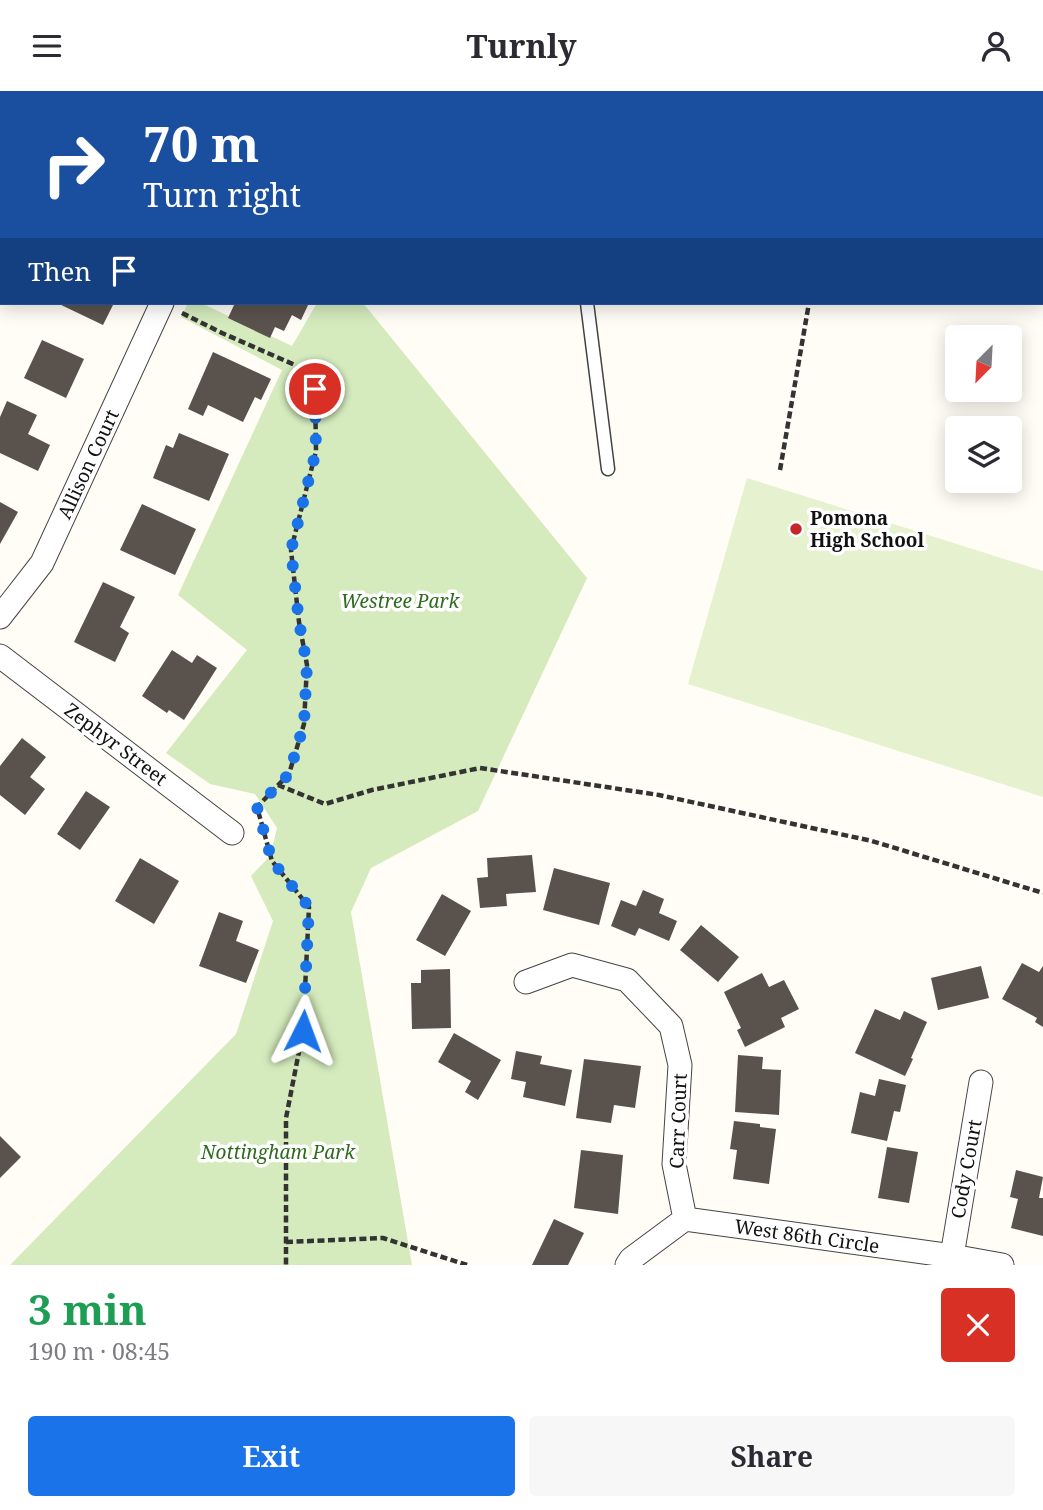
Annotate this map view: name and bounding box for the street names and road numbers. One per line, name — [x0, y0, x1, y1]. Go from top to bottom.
street label: Allison Court — [51, 405, 125, 523]
street label: Zephyr Street — [59, 697, 173, 791]
street label: Carr Court — [663, 1073, 693, 1169]
street label: Cody Court — [944, 1117, 988, 1221]
street label: West 86th Circle — [733, 1213, 881, 1259]

